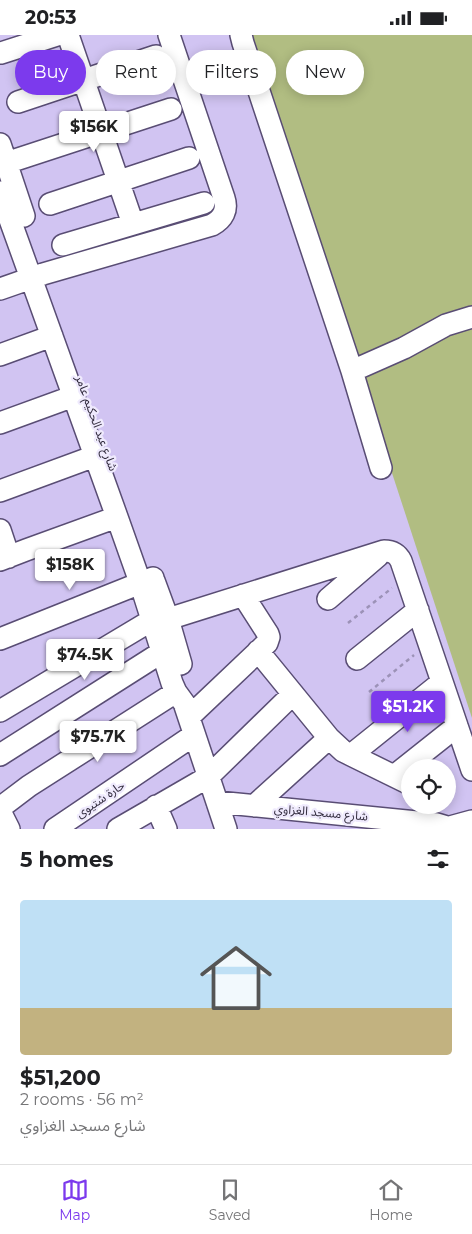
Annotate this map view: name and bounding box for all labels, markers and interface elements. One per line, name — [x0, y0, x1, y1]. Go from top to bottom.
text: 20:53 — [25, 6, 77, 29]
chip: Buy — [15, 50, 86, 95]
chip: Rent — [96, 50, 176, 95]
chip: Filters — [186, 50, 276, 95]
chip: New — [286, 50, 364, 95]
pin: $156K — [59, 111, 129, 153]
text: $156K — [70, 117, 118, 136]
street label: شارع عبد الحكيم عامر — [70, 372, 121, 474]
pin: $158K — [35, 549, 105, 591]
text: $158K — [46, 555, 94, 574]
pin: $74.5K — [44, 639, 126, 681]
text: $74.5K — [57, 645, 113, 664]
pin: $51.2K — [367, 691, 449, 733]
text: $51.2K — [382, 697, 434, 716]
pin: $75.7K — [57, 721, 139, 763]
text: $75.7K — [71, 727, 125, 746]
map controls — [401, 759, 456, 814]
button: locate — [401, 759, 456, 814]
street label: حارة شتيوى — [73, 777, 127, 821]
street label: شارع مسجد الغزاوي — [273, 800, 369, 826]
icon: filters — [424, 845, 452, 873]
text: 5 homes — [20, 847, 113, 872]
icon: home — [191, 933, 281, 1023]
text: $51,200 — [20, 1065, 101, 1090]
text: 2 rooms · 56 m² — [20, 1090, 144, 1109]
text: شارع مسجد الغزاوي — [20, 1116, 146, 1135]
tab: Map — [59, 1176, 90, 1224]
tab: Saved — [209, 1176, 251, 1224]
tab: Home — [369, 1176, 413, 1224]

